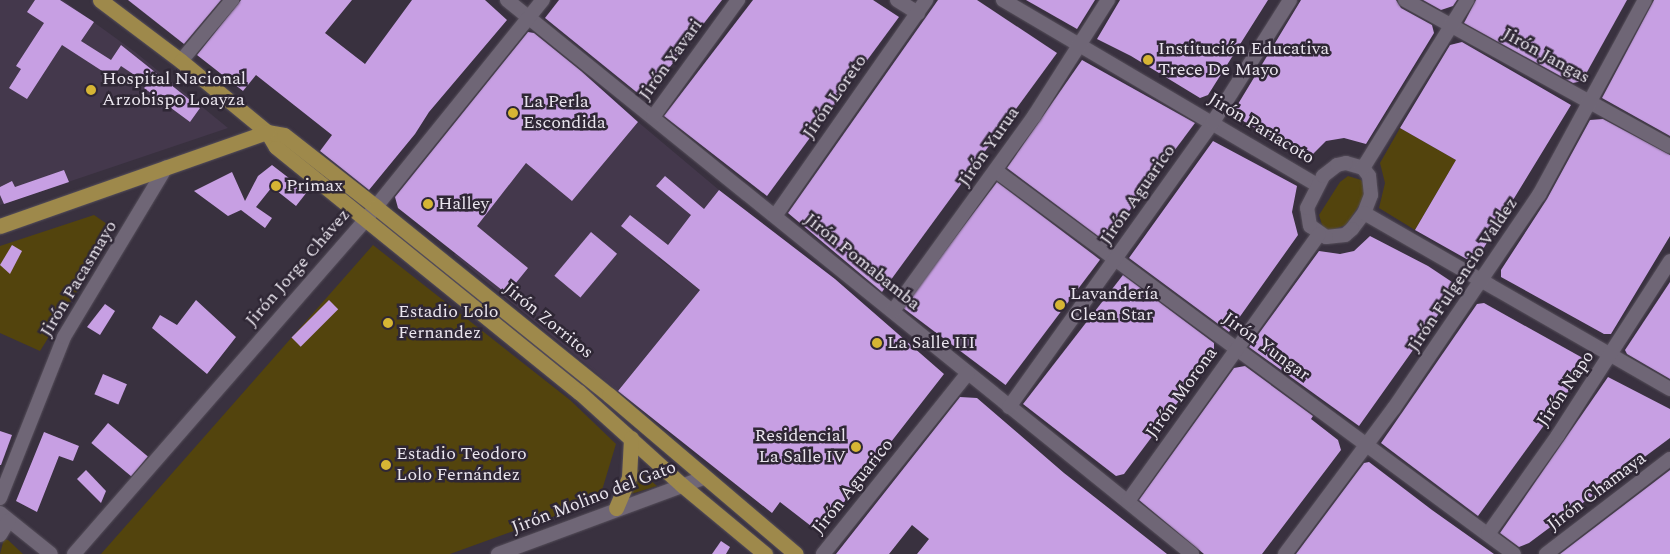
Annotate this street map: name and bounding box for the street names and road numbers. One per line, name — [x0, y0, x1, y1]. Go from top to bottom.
street label: Jirón Yavari — [634, 15, 708, 105]
street label: Jirón Jangas — [1499, 23, 1593, 89]
street label: Jirón Loreto — [798, 51, 872, 143]
street label: Jirón Pariacoto — [1204, 89, 1318, 169]
street label: Jirón Yurua — [954, 103, 1024, 191]
street label: Jirón Aguarico — [1096, 141, 1180, 249]
street label: Jirón Fulgencio Valdez — [1403, 194, 1523, 356]
street label: Jirón Jorge Chávez — [241, 205, 355, 331]
street label: Jirón Pomabamba — [800, 209, 924, 315]
street label: Jirón Pacasmayo — [36, 217, 122, 341]
street label: Jirón Zorritos — [499, 278, 597, 364]
street label: Jirón Yungar — [1218, 308, 1314, 386]
street label: Jirón Morona — [1142, 343, 1222, 443]
street label: Jirón Napo — [1533, 347, 1599, 431]
street label: Jirón Aguarico — [808, 435, 898, 539]
street label: Jirón Chamaya — [1543, 448, 1651, 536]
street label: Jirón Molino del Gato — [509, 457, 679, 539]

